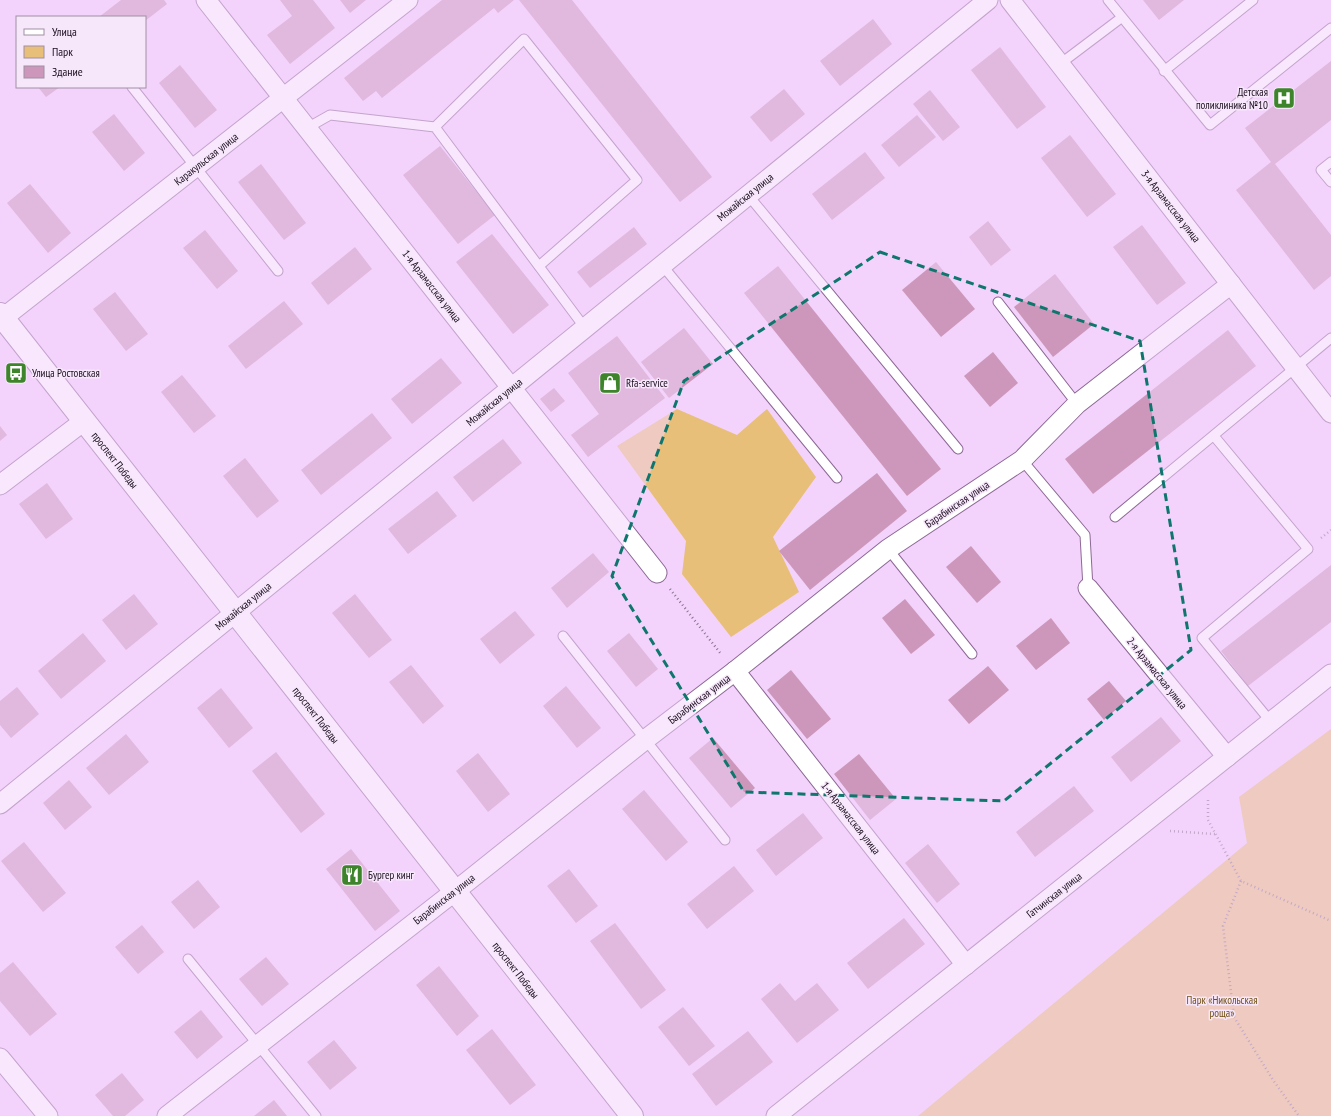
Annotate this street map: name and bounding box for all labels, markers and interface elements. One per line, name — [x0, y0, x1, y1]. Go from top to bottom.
legend — [16, 16, 146, 88]
text: Улица — [52, 24, 77, 39]
text: Парк — [52, 44, 73, 59]
text: Здание — [52, 64, 83, 79]
place label: Детская поликлиника №10 — [1196, 85, 1268, 112]
hospital icon: Детская поликлиника №10 — [1271, 85, 1297, 111]
street label: Каракульская улица — [171, 130, 241, 188]
street label: 3-я Арзамасская улица — [1138, 167, 1204, 245]
street label: Можайская улица — [714, 170, 776, 224]
street label: 1-я Арзамасская улица — [399, 247, 465, 325]
bus stop icon: Улица Ростовская — [3, 360, 29, 386]
place label: Улица Ростовская — [32, 366, 100, 380]
shop icon: Rfa-service — [597, 370, 623, 396]
street label: Можайская улица — [463, 375, 525, 429]
place label: Rfa-service — [626, 376, 668, 390]
street label: проспект Победы — [89, 429, 141, 491]
street label: Барабинская улица — [922, 477, 992, 531]
street label: Можайская улица — [212, 579, 274, 633]
street label: 2-я Арзамасская улица — [1124, 634, 1190, 712]
street label: Барабинская улица — [665, 671, 733, 727]
street label: проспект Победы — [290, 684, 342, 746]
street label: 1-я Арзамасская улица — [818, 779, 884, 857]
restaurant icon: Бургер кинг — [339, 862, 365, 888]
place label: Бургер кинг — [368, 868, 414, 882]
street label: Гатчинская улица — [1023, 869, 1085, 921]
street label: Барабинская улица — [410, 871, 478, 927]
street label: проспект Победы — [490, 939, 542, 1001]
park label: Парк «Никольская роща» — [1187, 993, 1257, 1020]

